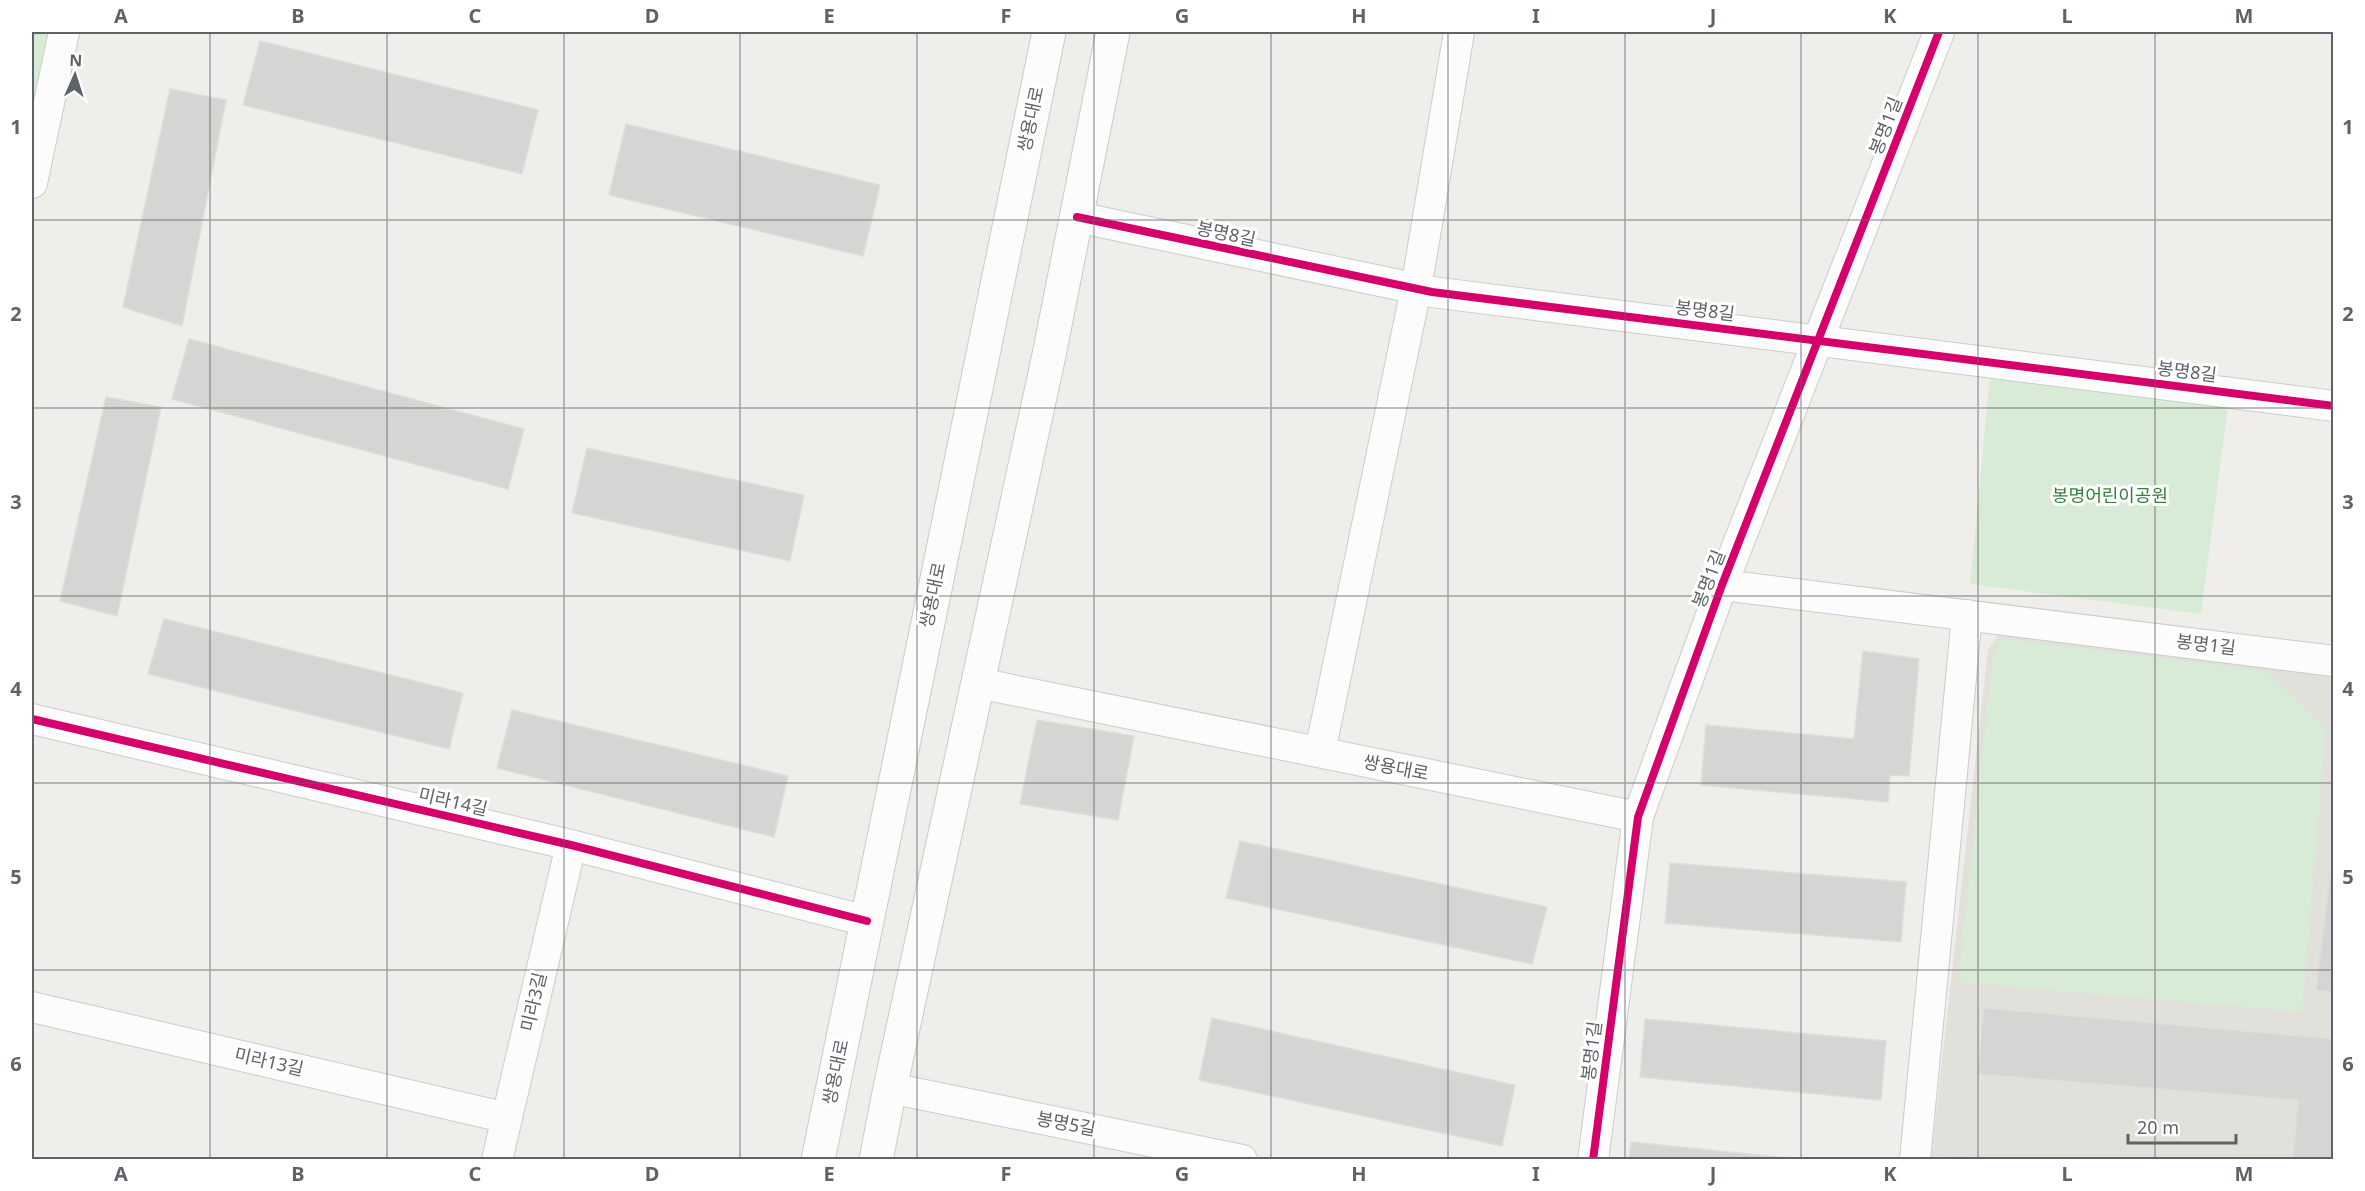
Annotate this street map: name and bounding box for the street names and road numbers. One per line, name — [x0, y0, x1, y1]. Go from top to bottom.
street label: 쌍용대로 — [1011, 84, 1049, 154]
street label: 봉명1길 — [1863, 93, 1907, 158]
street label: 봉명8길 — [1194, 215, 1258, 251]
street label: 봉명8길 — [1674, 294, 1736, 326]
street label: 봉명8길 — [2156, 355, 2218, 387]
street label: 봉명1길 — [1686, 546, 1730, 611]
street label: 쌍용대로 — [913, 560, 951, 630]
street label: 봉명1길 — [2175, 628, 2237, 660]
street label: 쌍용대로 — [1361, 749, 1431, 785]
street label: 미라14길 — [416, 781, 490, 821]
street label: 미라3길 — [515, 970, 551, 1034]
street label: 봉명1길 — [1575, 1020, 1607, 1082]
street label: 쌍용대로 — [816, 1037, 854, 1107]
street label: 미라13길 — [232, 1041, 306, 1081]
street label: 봉명5길 — [1034, 1106, 1098, 1141]

